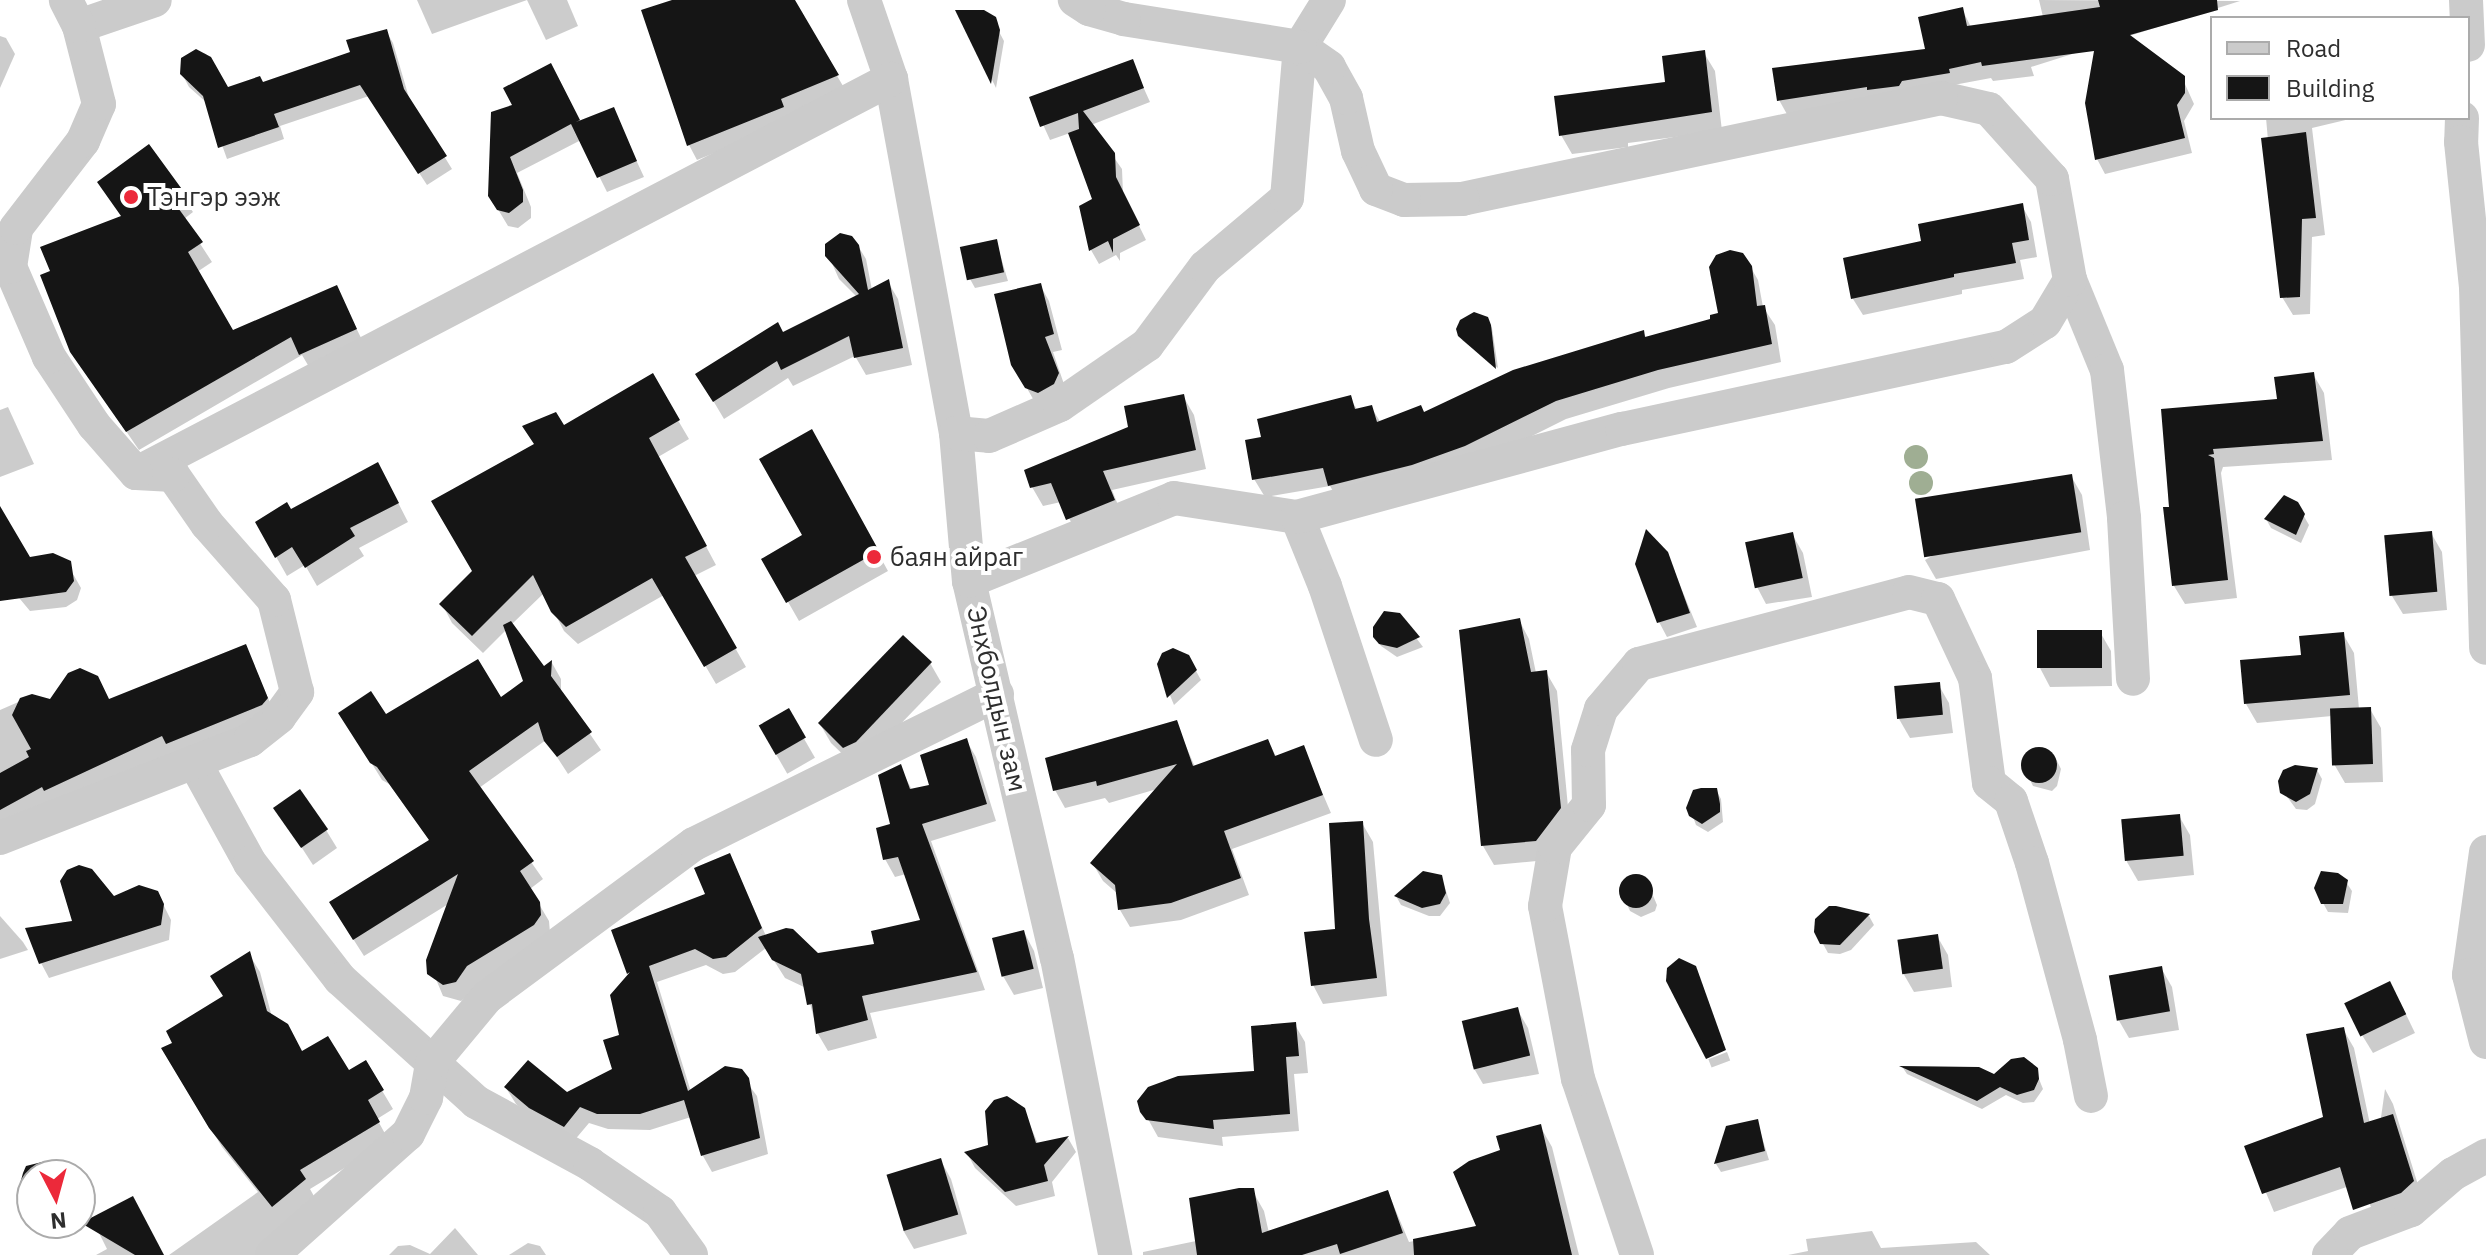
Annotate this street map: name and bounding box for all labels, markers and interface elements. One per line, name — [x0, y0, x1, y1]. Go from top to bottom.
legend — [2210, 16, 2470, 120]
text: Road — [2286, 32, 2341, 64]
text: Building — [2286, 72, 2374, 104]
place label: Тэнгэр ээж — [147, 181, 281, 213]
marker: Тэнгэр ээж — [122, 188, 140, 206]
place label: баян айраг — [890, 541, 1023, 573]
marker: баян айраг — [865, 548, 883, 566]
street label: Энхболдын зам — [961, 603, 1033, 795]
north arrow — [16, 1159, 96, 1239]
text: N — [49, 1206, 68, 1237]

